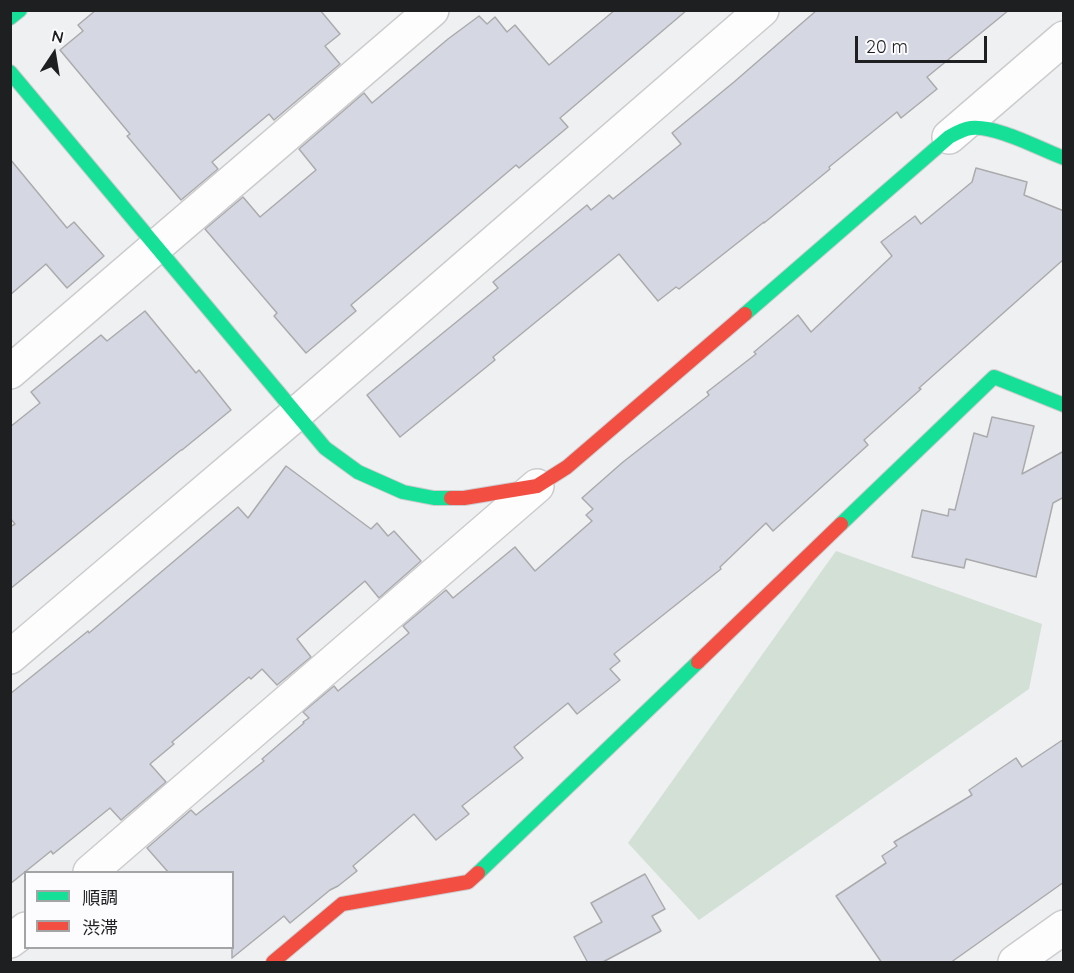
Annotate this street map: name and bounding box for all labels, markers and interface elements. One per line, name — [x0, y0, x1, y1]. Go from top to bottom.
north arrow — [24, 24, 84, 84]
scale bar — [858, 24, 990, 62]
text: N — [50, 25, 66, 47]
text: 20 m — [866, 35, 908, 58]
legend — [24, 871, 234, 949]
text: 順調 — [82, 886, 118, 909]
text: 渋滞 — [82, 916, 118, 939]

